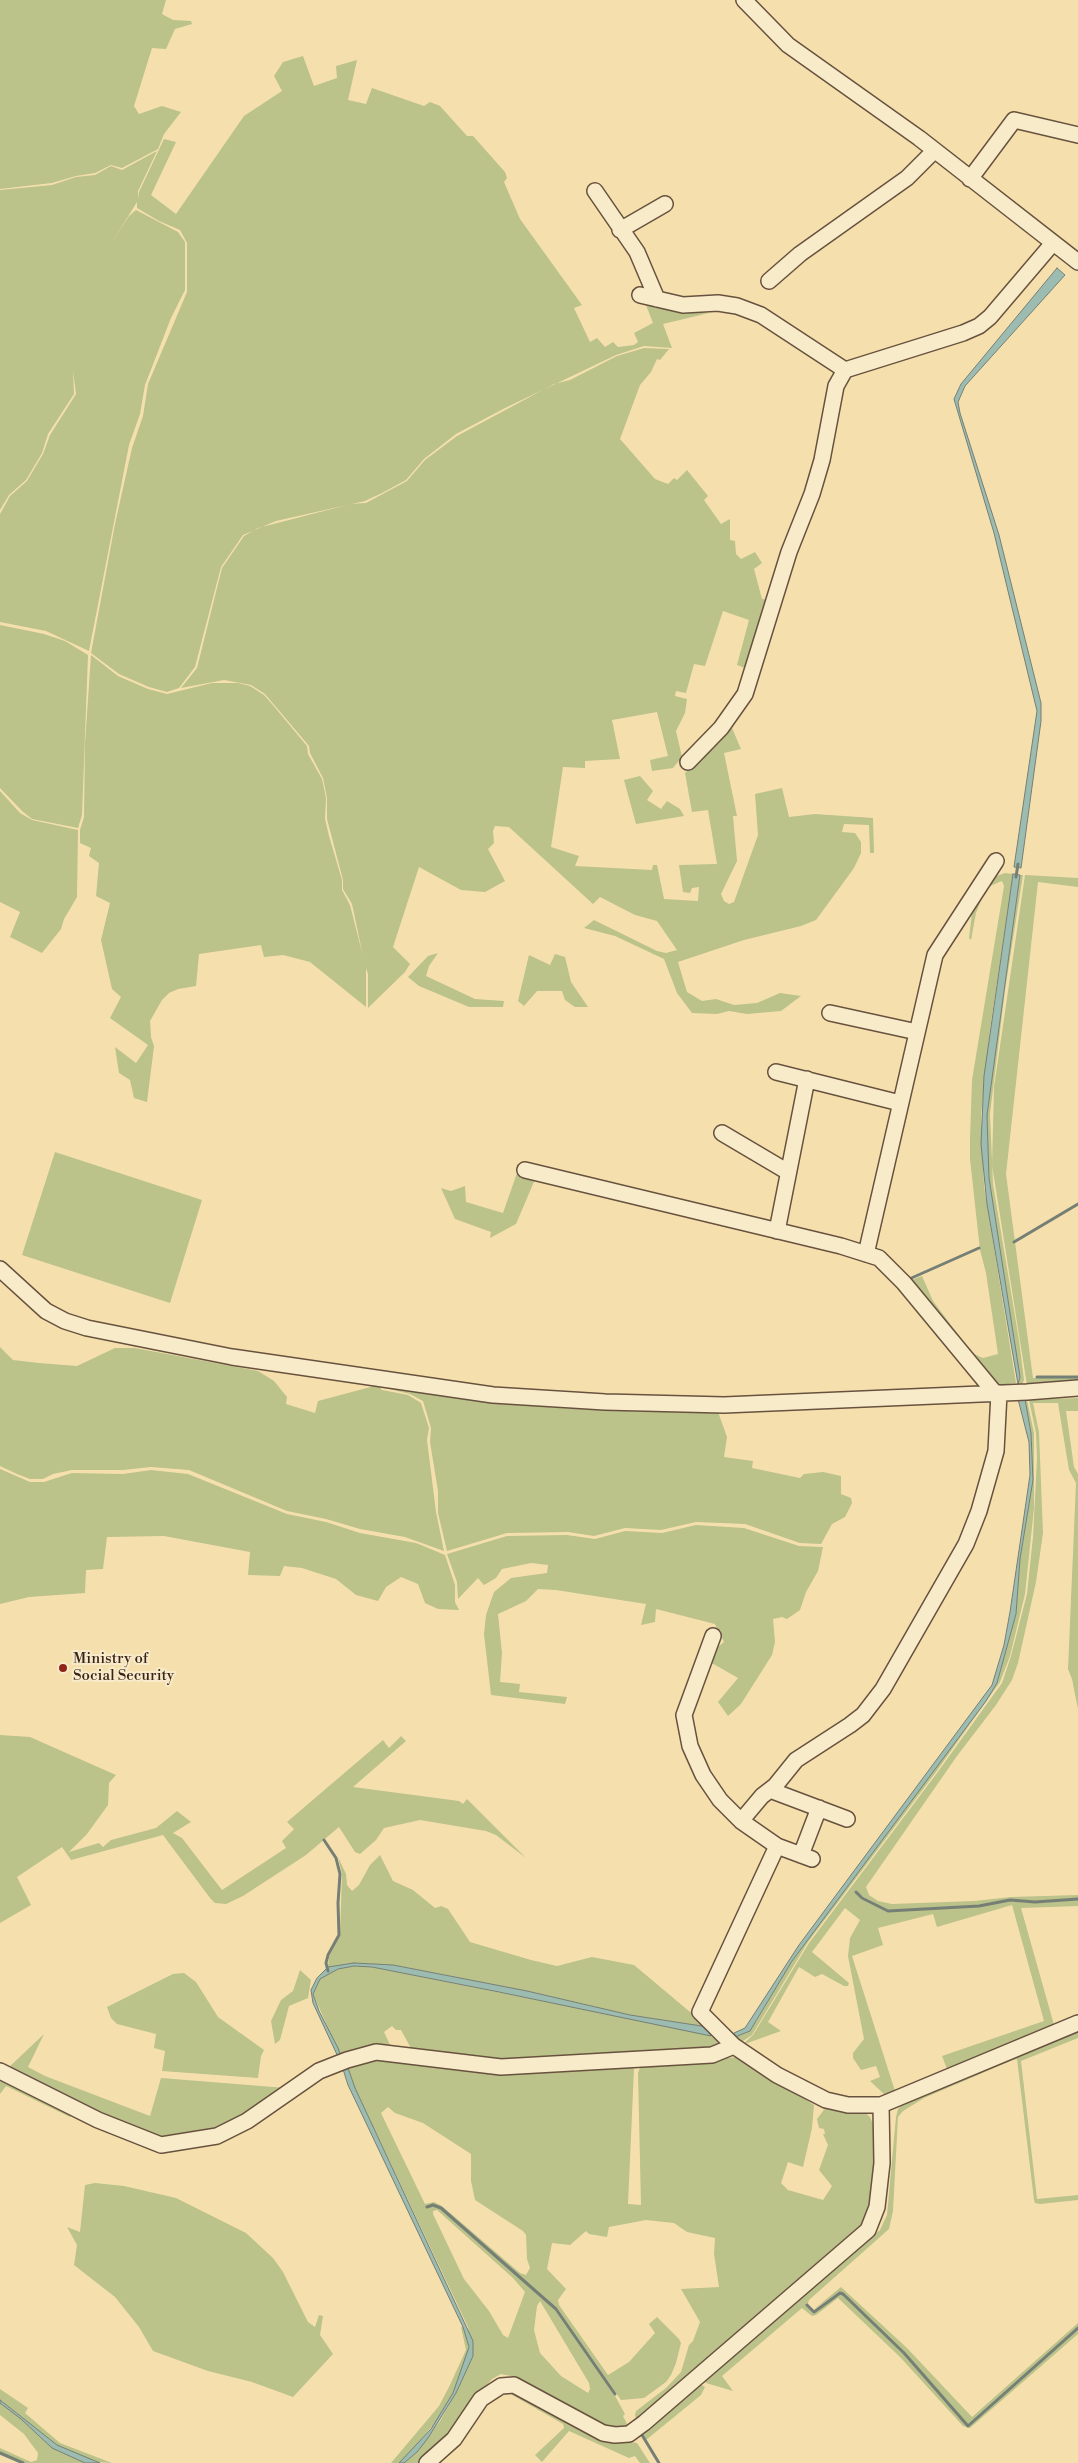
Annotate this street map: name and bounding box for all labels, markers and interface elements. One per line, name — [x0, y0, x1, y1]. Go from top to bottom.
place label: Ministry of Social Security — [73, 1650, 174, 1685]
marker: Ministry of Social Security — [57, 1662, 69, 1674]

